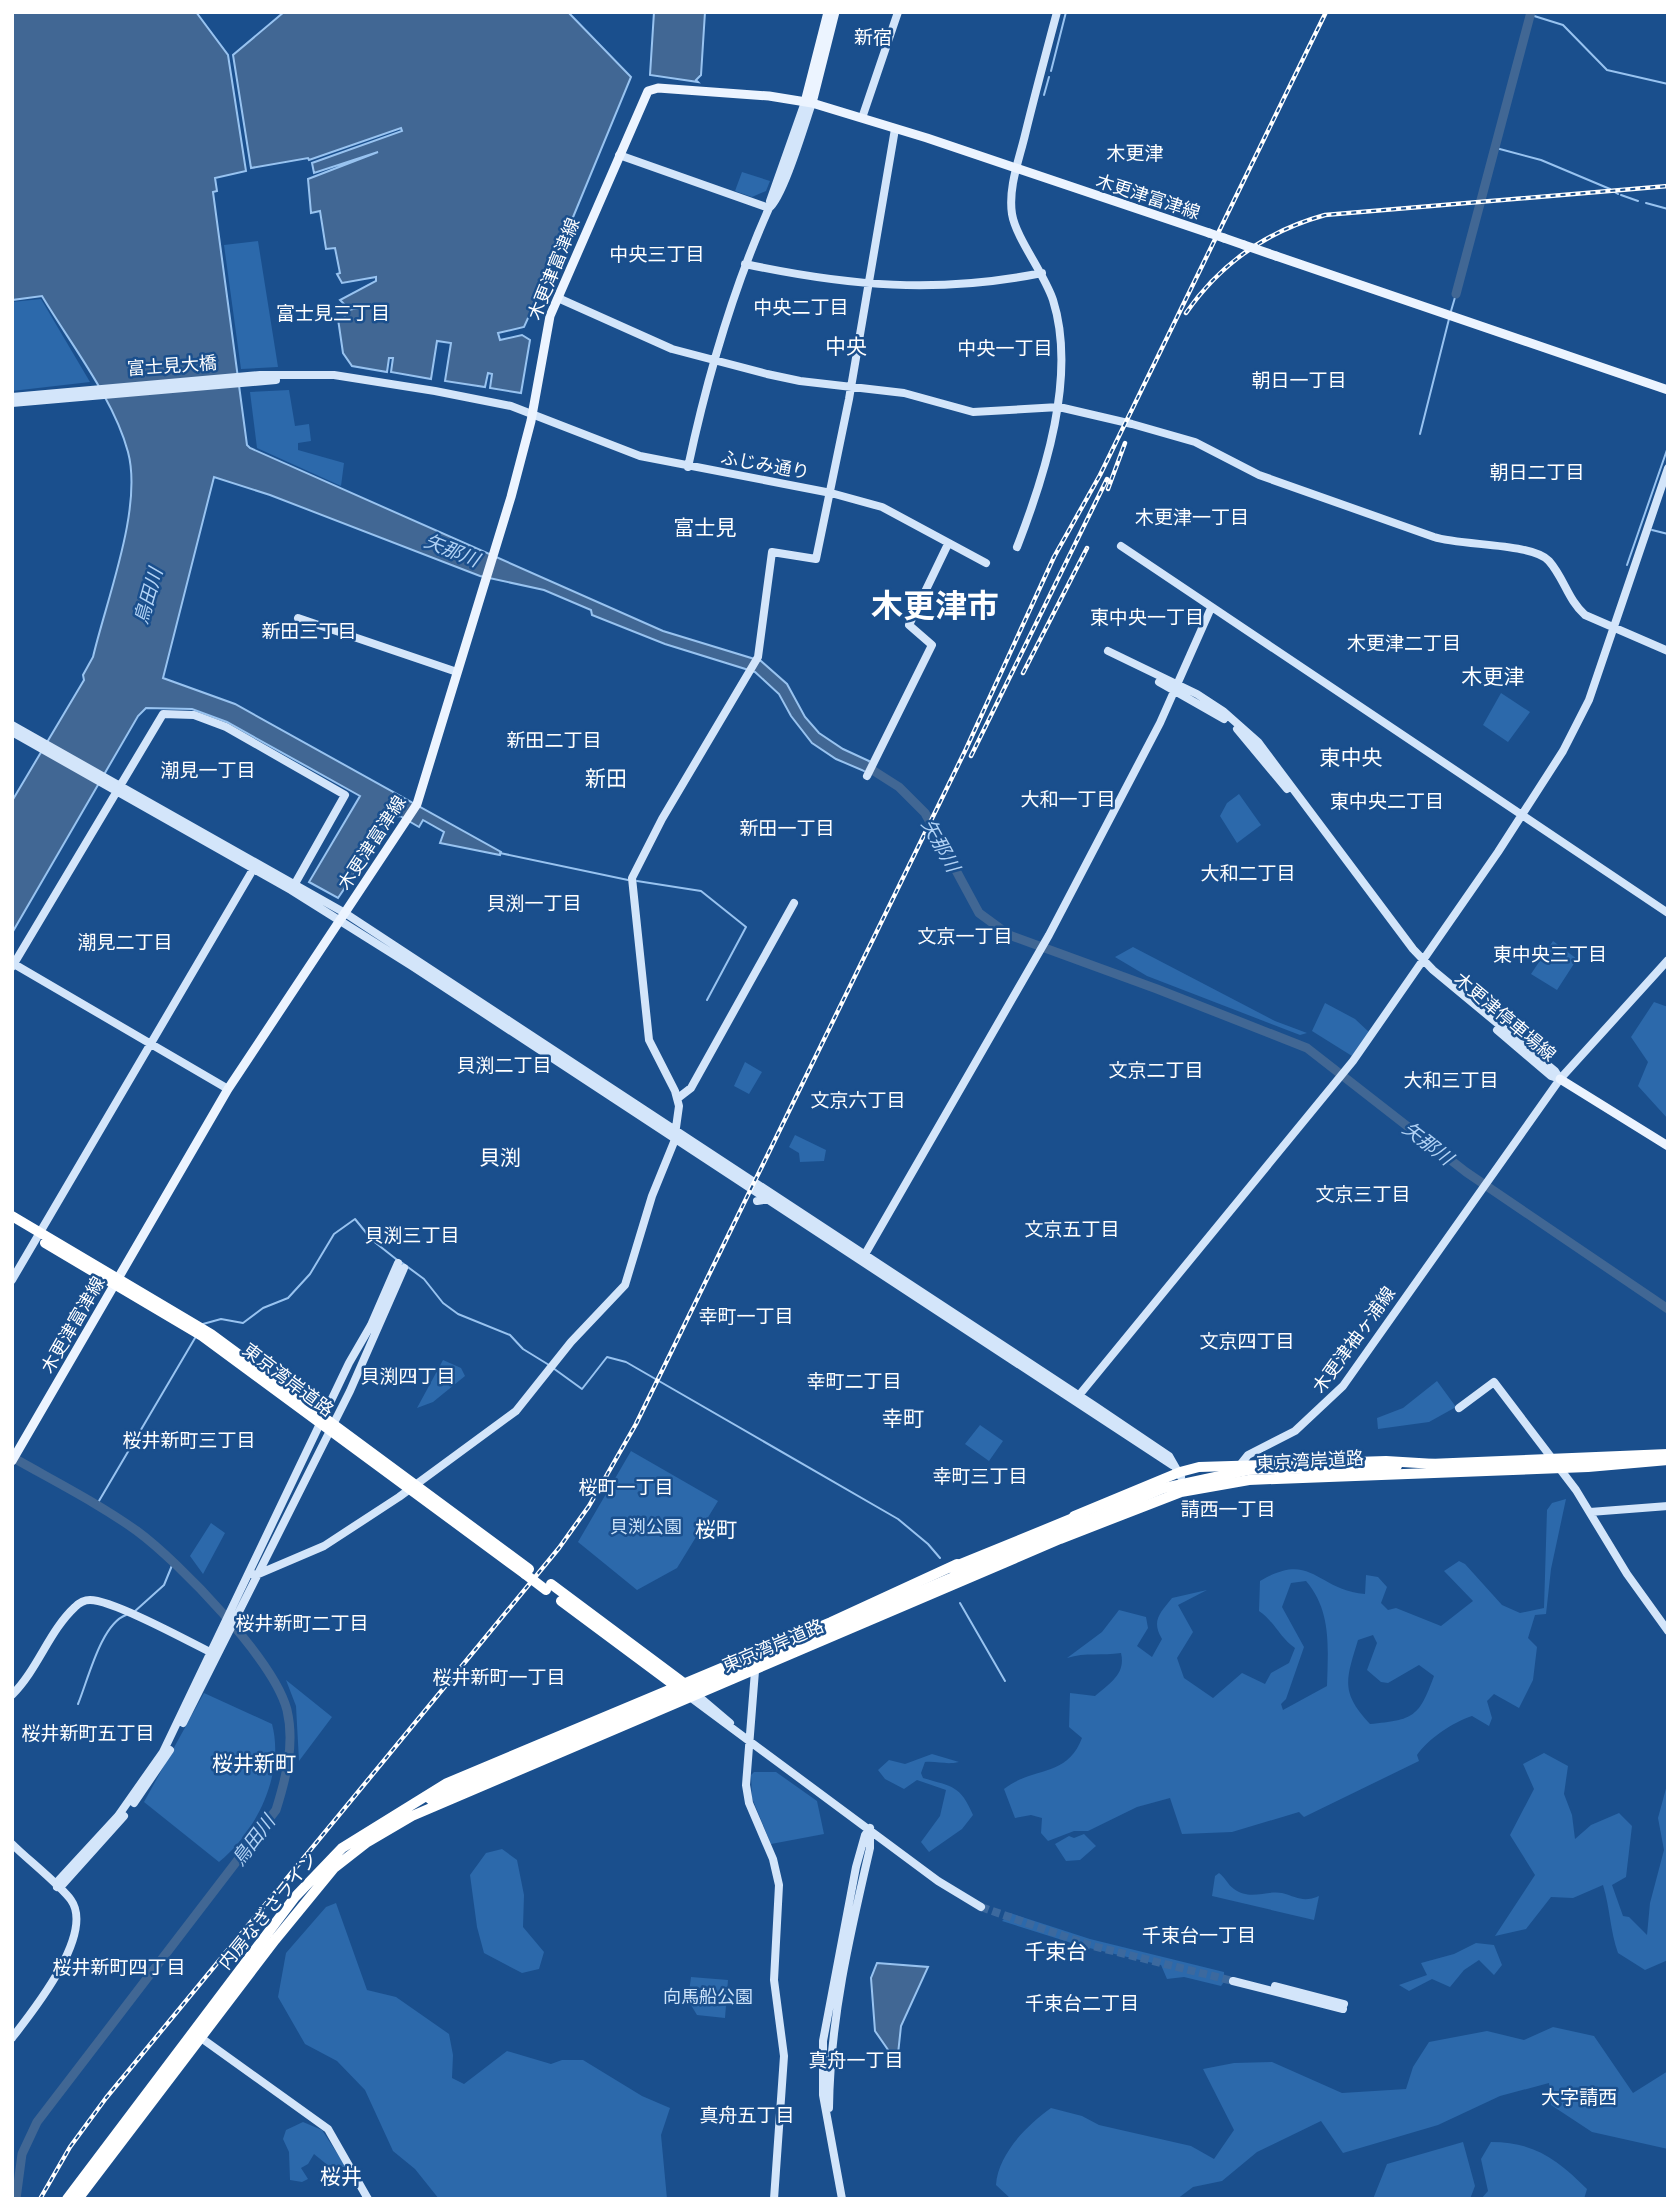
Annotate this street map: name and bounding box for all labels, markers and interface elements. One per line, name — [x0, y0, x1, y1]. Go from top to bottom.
district label: 新宿 — [854, 26, 892, 49]
district label: 木更津 — [1106, 142, 1164, 165]
street label: 木更津富津線 — [1093, 170, 1203, 224]
street label: 木更津富津線 — [524, 215, 584, 323]
district label: 中央三丁目 — [609, 243, 705, 266]
district label: 中央二丁目 — [753, 296, 849, 319]
district label: 富士見三丁目 — [276, 302, 390, 325]
district label: 中央 — [825, 334, 867, 359]
district label: 中央一丁目 — [957, 337, 1053, 360]
street label: 富士見大橋 — [126, 352, 218, 380]
district label: 朝日一丁目 — [1251, 369, 1347, 392]
street label: ふじみ通り — [719, 446, 811, 484]
district label: 朝日二丁目 — [1489, 461, 1585, 484]
district label: 木更津一丁目 — [1135, 506, 1249, 529]
district label: 富士見 — [674, 515, 737, 540]
water label: 矢那川 — [421, 529, 484, 573]
water label: 鳥田川 — [130, 564, 168, 627]
district label: 木更津市 — [871, 587, 999, 625]
district label: 東中央一丁目 — [1090, 606, 1204, 629]
district label: 新田三丁目 — [261, 620, 357, 643]
district label: 木更津二丁目 — [1347, 632, 1461, 655]
district label: 木更津 — [1462, 664, 1525, 689]
district label: 新田二丁目 — [506, 729, 602, 752]
district label: 東中央 — [1320, 745, 1383, 770]
district label: 潮見一丁目 — [160, 759, 256, 782]
district label: 新田 — [585, 766, 627, 791]
district label: 大和一丁目 — [1020, 788, 1116, 811]
district label: 東中央二丁目 — [1330, 790, 1444, 813]
street label: 木更津富津線 — [333, 792, 411, 894]
water label: 矢那川 — [917, 815, 965, 877]
district label: 新田一丁目 — [739, 817, 835, 840]
district label: 大和二丁目 — [1200, 862, 1296, 885]
district label: 貝渕一丁目 — [486, 892, 582, 915]
district label: 文京一丁目 — [917, 925, 1013, 948]
district label: 潮見二丁目 — [77, 931, 173, 954]
district label: 東中央三丁目 — [1493, 943, 1607, 966]
street label: 木更津停車場線 — [1450, 968, 1560, 1066]
district label: 貝渕二丁目 — [456, 1054, 552, 1077]
district label: 文京二丁目 — [1108, 1059, 1204, 1082]
district label: 大和三丁目 — [1403, 1069, 1499, 1092]
district label: 文京六丁目 — [810, 1089, 906, 1112]
water label: 矢那川 — [1398, 1117, 1459, 1171]
district label: 貝渕 — [479, 1145, 521, 1170]
district label: 文京三丁目 — [1315, 1183, 1411, 1206]
district label: 文京五丁目 — [1024, 1218, 1120, 1241]
district label: 貝渕三丁目 — [364, 1224, 460, 1247]
street label: 木更津富津線 — [36, 1273, 110, 1377]
street label: 木更津袖ヶ浦線 — [1308, 1283, 1400, 1397]
district label: 幸町一丁目 — [698, 1305, 794, 1328]
district label: 文京四丁目 — [1199, 1330, 1295, 1353]
street label: 東京湾岸道路 — [238, 1339, 338, 1421]
district label: 貝渕四丁目 — [360, 1365, 456, 1388]
district label: 幸町二丁目 — [806, 1370, 902, 1393]
district label: 幸町 — [882, 1406, 924, 1431]
district label: 桜井新町三丁目 — [122, 1429, 256, 1452]
street label: 東京湾岸道路 — [1255, 1447, 1365, 1475]
district label: 幸町三丁目 — [932, 1465, 1028, 1488]
district label: 桜町一丁目 — [578, 1476, 674, 1499]
district label: 請西一丁目 — [1180, 1498, 1276, 1521]
park label: 貝渕公園 — [610, 1516, 682, 1538]
district label: 桜町 — [695, 1517, 737, 1542]
district label: 桜井新町二丁目 — [235, 1612, 369, 1635]
street label: 東京湾岸道路 — [719, 1615, 827, 1677]
district label: 桜井新町一丁目 — [432, 1666, 566, 1689]
district label: 桜井新町五丁目 — [21, 1722, 155, 1745]
district label: 桜井新町 — [212, 1751, 296, 1776]
water label: 鳥田川 — [227, 1809, 281, 1870]
street label: 内房なぎさライン — [214, 1848, 322, 1974]
district label: 千束台一丁目 — [1142, 1924, 1256, 1947]
district label: 千束台 — [1025, 1939, 1088, 1964]
district label: 桜井新町四丁目 — [52, 1956, 186, 1979]
park label: 向馬船公園 — [663, 1986, 753, 2008]
district label: 千束台二丁目 — [1025, 1992, 1139, 2015]
district label: 真舟一丁目 — [808, 2049, 904, 2072]
district label: 大字請西 — [1541, 2086, 1617, 2109]
district label: 真舟五丁目 — [699, 2104, 795, 2127]
district label: 桜井 — [320, 2164, 362, 2189]

